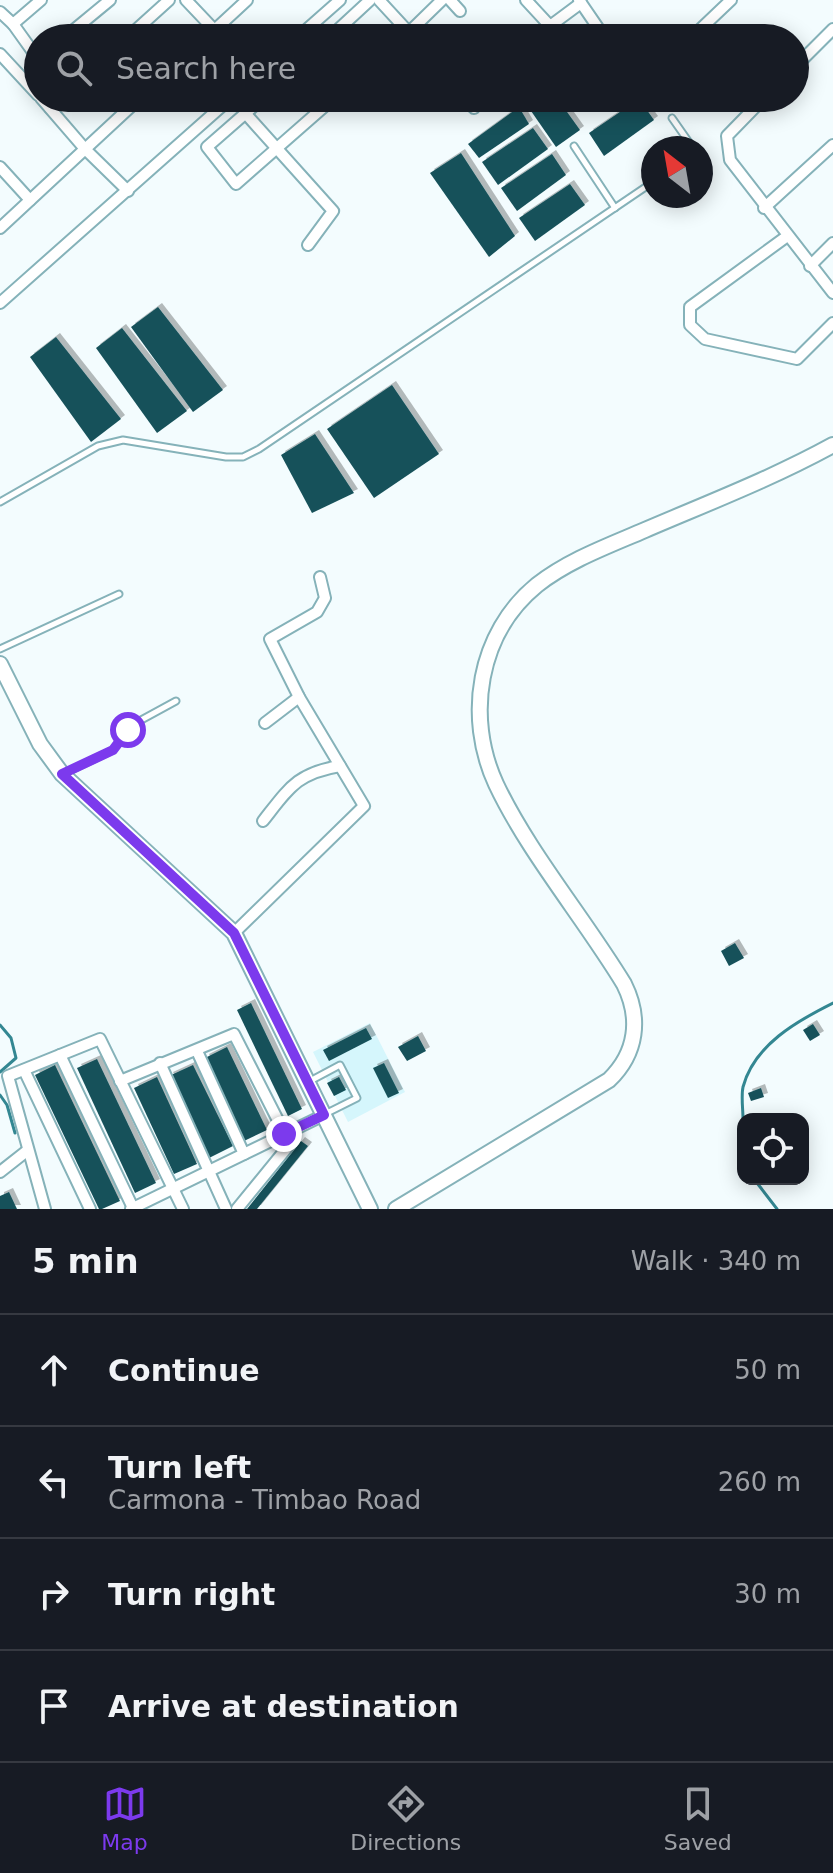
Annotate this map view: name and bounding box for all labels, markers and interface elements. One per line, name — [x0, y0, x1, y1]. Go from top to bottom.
search box — [24, 24, 809, 112]
icon: search — [52, 46, 96, 90]
text: Search here — [116, 51, 296, 86]
north arrow — [641, 136, 713, 208]
route start — [110, 712, 146, 748]
map controls — [737, 1113, 809, 1185]
button: locate — [737, 1113, 809, 1185]
route end — [266, 1116, 302, 1152]
text: 5 min — [32, 1241, 139, 1281]
text: Walk · 340 m — [631, 1246, 801, 1276]
icon: ahead — [32, 1348, 76, 1392]
text: Continue — [108, 1353, 260, 1388]
text: 50 m — [734, 1355, 801, 1385]
text: Turn left — [108, 1450, 251, 1485]
icon: left — [32, 1460, 76, 1504]
text: 260 m — [718, 1467, 801, 1497]
text: Carmona - Timbao Road — [108, 1485, 421, 1515]
icon: right — [32, 1572, 76, 1616]
text: Turn right — [108, 1577, 275, 1612]
text: 30 m — [734, 1579, 801, 1609]
icon: arrive — [32, 1684, 76, 1728]
text: Arrive at destination — [108, 1689, 459, 1724]
tab: Map — [101, 1782, 148, 1855]
tab: Directions — [350, 1782, 461, 1855]
tab: Saved — [664, 1782, 732, 1855]

